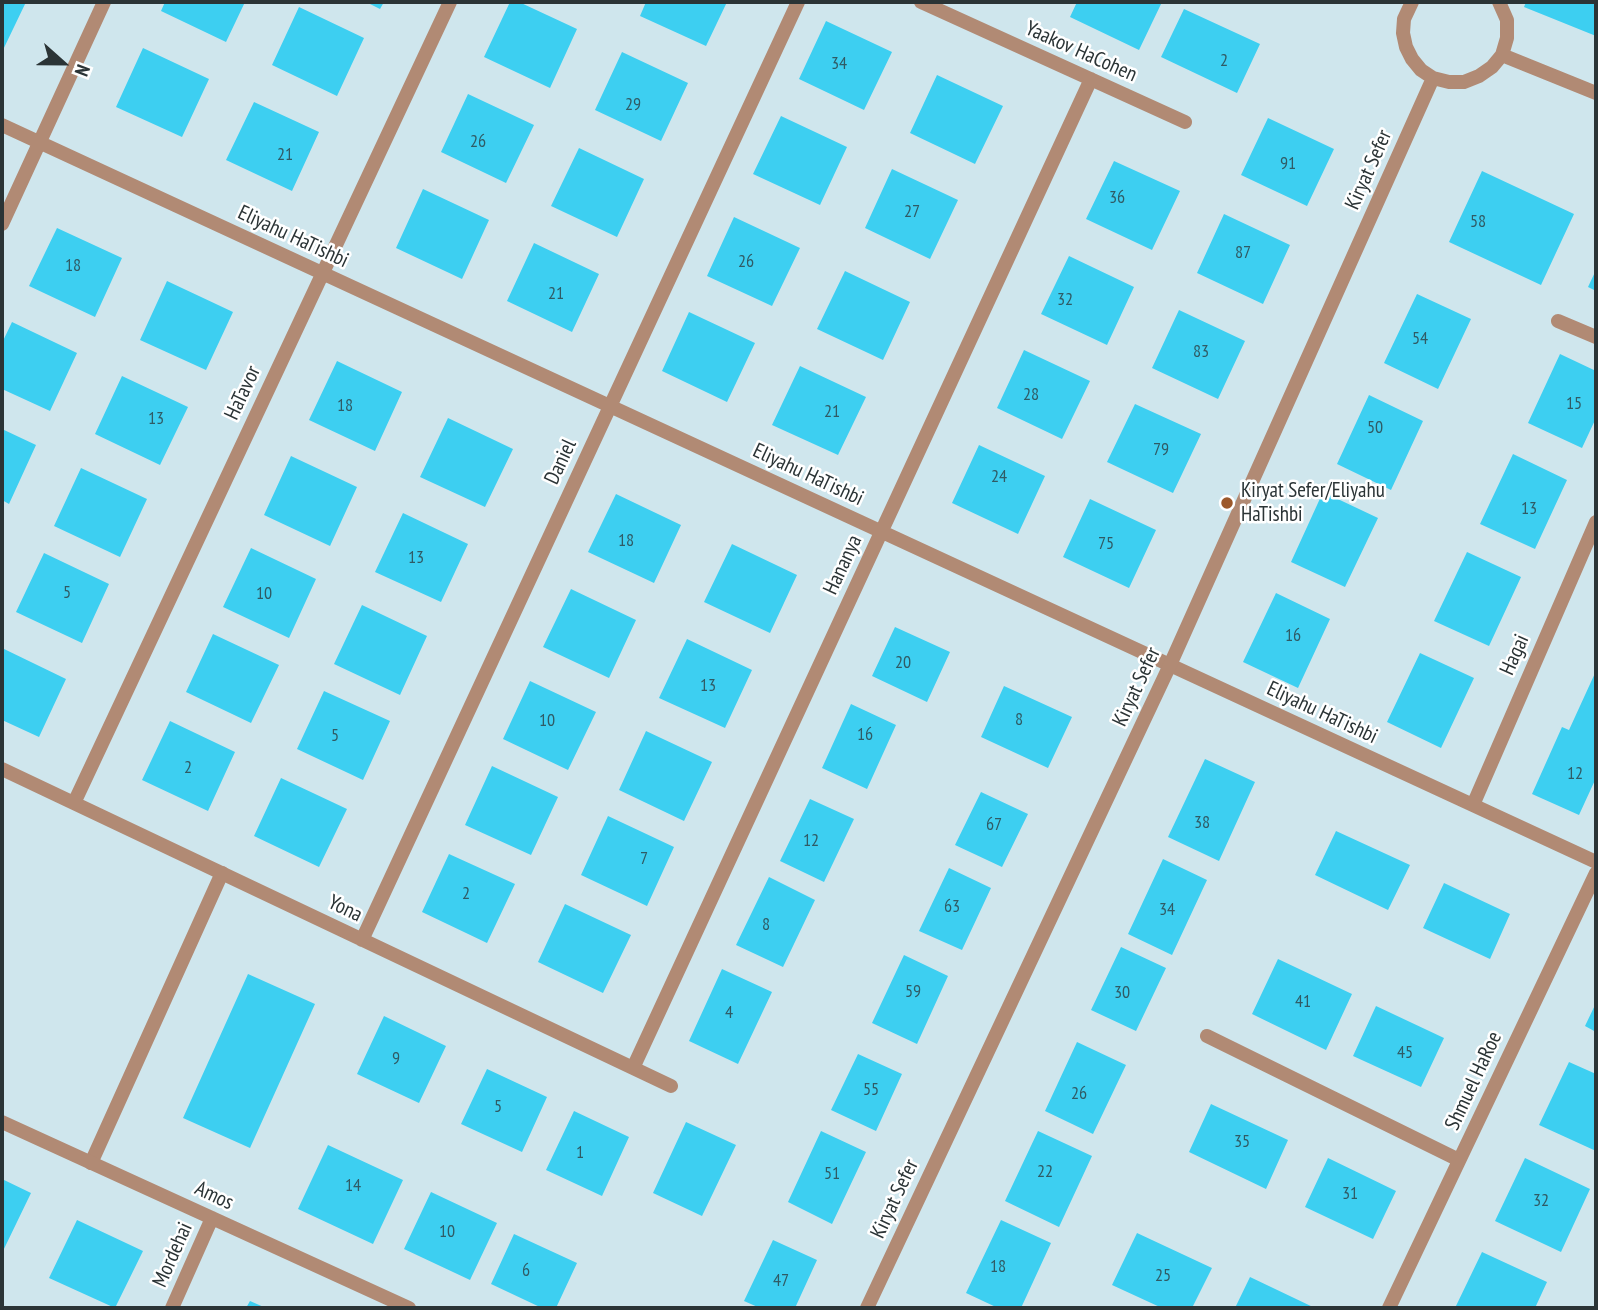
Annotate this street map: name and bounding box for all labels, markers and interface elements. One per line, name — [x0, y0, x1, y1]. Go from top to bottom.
street label: Yaakov HaCohen — [1021, 16, 1141, 88]
north arrow — [28, 28, 98, 98]
house number: 2 — [1220, 50, 1228, 72]
house number: 34 — [831, 53, 847, 75]
text: N — [70, 61, 96, 80]
house number: 29 — [625, 94, 641, 116]
street label: Kiryat Sefer — [1340, 126, 1398, 214]
house number: 26 — [470, 131, 486, 153]
house number: 21 — [277, 144, 293, 166]
house number: 91 — [1280, 153, 1296, 175]
house number: 36 — [1109, 187, 1125, 209]
street label: Eliyahu HaTishbi — [234, 200, 352, 274]
house number: 27 — [904, 201, 920, 223]
house number: 58 — [1470, 211, 1486, 233]
house number: 87 — [1235, 242, 1251, 264]
house number: 26 — [738, 251, 754, 273]
house number: 18 — [65, 255, 81, 277]
house number: 21 — [548, 283, 564, 305]
house number: 32 — [1057, 289, 1073, 311]
house number: 54 — [1412, 328, 1428, 350]
house number: 83 — [1193, 341, 1209, 363]
street label: HaTavor — [220, 362, 266, 424]
house number: 28 — [1023, 384, 1039, 406]
house number: 15 — [1566, 393, 1582, 415]
house number: 18 — [337, 395, 353, 417]
house number: 21 — [824, 401, 840, 423]
house number: 13 — [148, 408, 164, 430]
house number: 50 — [1367, 417, 1383, 439]
street label: Daniel — [540, 435, 582, 489]
street label: Eliyahu HaTishbi — [749, 438, 867, 512]
house number: 79 — [1153, 439, 1169, 461]
house number: 24 — [991, 466, 1007, 488]
place label: Kiryat Sefer/Eliyahu HaTishbi — [1241, 478, 1385, 528]
marker: Kiryat Sefer/Eliyahu HaTishbi — [1219, 495, 1235, 511]
house number: 13 — [1521, 498, 1537, 520]
house number: 18 — [618, 530, 634, 552]
street label: Hananya — [818, 531, 868, 599]
house number: 75 — [1098, 533, 1114, 555]
house number: 13 — [408, 547, 424, 569]
house number: 5 — [63, 582, 71, 604]
house number: 10 — [256, 583, 272, 605]
house number: 16 — [1285, 625, 1301, 647]
street label: Hagai — [1495, 631, 1535, 679]
street label: Kiryat Sefer — [1108, 643, 1166, 731]
house number: 20 — [895, 652, 911, 674]
house number: 13 — [700, 675, 716, 697]
street label: Eliyahu HaTishbi — [1263, 676, 1381, 750]
house number: 8 — [1015, 709, 1023, 731]
house number: 10 — [539, 710, 555, 732]
house number: 16 — [857, 724, 873, 746]
house number: 5 — [331, 725, 339, 747]
house number: 2 — [184, 757, 192, 779]
house number: 12 — [1567, 763, 1583, 785]
house number: 38 — [1194, 812, 1210, 834]
house number: 67 — [986, 814, 1002, 836]
house number: 12 — [803, 830, 819, 852]
house number: 7 — [640, 848, 648, 870]
house number: 2 — [462, 883, 470, 905]
street label: Yona — [324, 890, 366, 928]
house number: 63 — [944, 896, 960, 918]
house number: 34 — [1159, 899, 1175, 921]
house number: 8 — [762, 914, 770, 936]
house number: 59 — [905, 981, 921, 1003]
house number: 30 — [1114, 982, 1130, 1004]
house number: 41 — [1295, 991, 1311, 1013]
house number: 4 — [725, 1002, 733, 1024]
street label: Shmuel HaRoe — [1440, 1028, 1508, 1134]
house number: 45 — [1397, 1042, 1413, 1064]
house number: 9 — [392, 1048, 400, 1070]
house number: 55 — [863, 1079, 879, 1101]
house number: 26 — [1071, 1083, 1087, 1105]
house number: 5 — [494, 1096, 502, 1118]
house number: 35 — [1234, 1131, 1250, 1153]
house number: 1 — [576, 1142, 584, 1164]
street label: Kiryat Sefer — [866, 1155, 924, 1243]
house number: 22 — [1037, 1161, 1053, 1183]
house number: 51 — [824, 1163, 840, 1185]
house number: 14 — [345, 1175, 361, 1197]
street label: Amos — [191, 1176, 237, 1216]
house number: 31 — [1342, 1183, 1358, 1205]
house number: 32 — [1533, 1190, 1549, 1212]
street label: Mordehai — [148, 1219, 198, 1291]
house number: 10 — [439, 1221, 455, 1243]
house number: 18 — [990, 1256, 1006, 1278]
house number: 6 — [522, 1260, 530, 1282]
house number: 25 — [1155, 1265, 1171, 1287]
house number: 47 — [773, 1270, 789, 1292]

